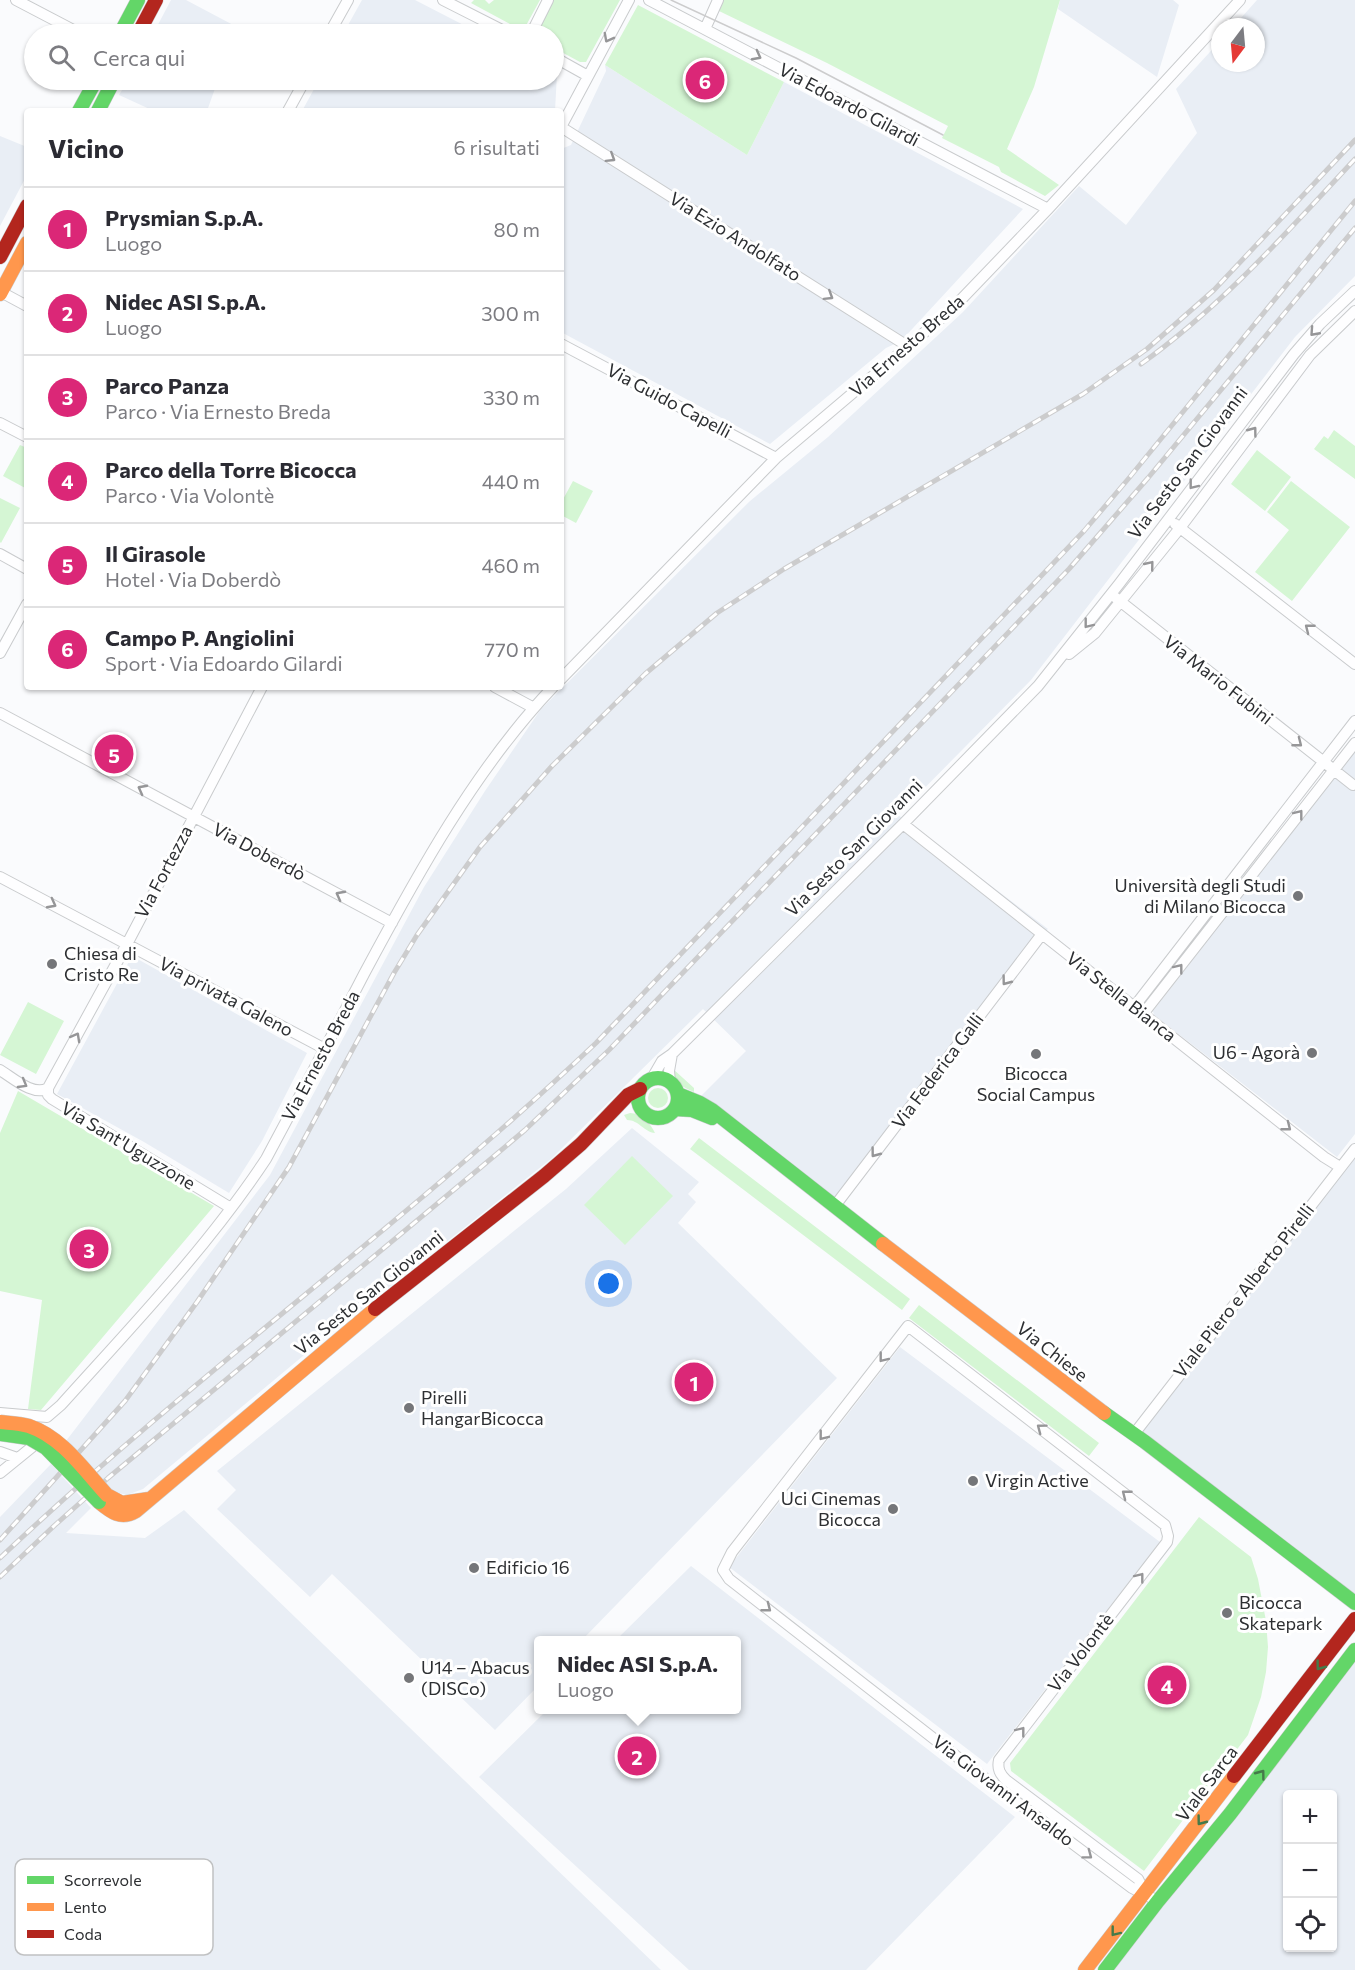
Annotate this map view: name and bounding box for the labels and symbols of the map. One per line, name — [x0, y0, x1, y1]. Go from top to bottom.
north arrow — [1211, 18, 1265, 72]
one-way arrow — [604, 31, 615, 42]
one-way arrow — [750, 49, 761, 61]
pin: 6 — [686, 58, 724, 103]
street label: Via Edoardo Gilardi — [775, 58, 924, 151]
one-way arrow — [604, 151, 615, 162]
street label: Via Ezio Andolfato — [666, 187, 805, 286]
one-way arrow — [822, 289, 833, 300]
street label: Via Ernesto Breda — [844, 289, 968, 401]
one-way arrow — [1310, 325, 1321, 336]
street label: Via Guido Capelli — [603, 358, 736, 442]
street label: Via Sesto San Giovanni — [1123, 382, 1252, 543]
one-way arrow — [1246, 427, 1257, 438]
one-way arrow — [1189, 478, 1200, 489]
one-way arrow — [1143, 561, 1154, 572]
one-way arrow — [1084, 617, 1095, 628]
one-way arrow — [1304, 625, 1315, 636]
street label: Via Mario Fubini — [1160, 630, 1278, 729]
pin: 5 — [94, 732, 134, 777]
one-way arrow — [1292, 735, 1303, 746]
street label: Via Sesto San Giovanni — [780, 774, 927, 921]
one-way arrow — [138, 785, 148, 796]
one-way arrow — [1292, 810, 1303, 821]
street label: Via Doberdò — [209, 817, 310, 885]
street label: Via Fortezza — [130, 821, 197, 922]
place label: Università degli Studi di Milano Bicocca — [1115, 874, 1286, 917]
marker: Università degli Studi di Milano Bicocca — [1291, 889, 1305, 903]
one-way arrow — [336, 891, 346, 902]
one-way arrow — [45, 897, 56, 908]
place label: Chiesa di Cristo Re — [64, 942, 139, 985]
street label: Via Stella Bianca — [1062, 947, 1181, 1046]
street label: Via privata Galeno — [156, 951, 297, 1041]
marker: Chiesa di Cristo Re — [45, 957, 59, 971]
one-way arrow — [1172, 964, 1183, 975]
one-way arrow — [1003, 974, 1014, 985]
street label: Via Ernesto Breda — [276, 986, 364, 1125]
street label: Via Federica Galli — [887, 1008, 988, 1133]
one-way arrow — [69, 1032, 80, 1043]
place label: U6 - Agorà — [1213, 1041, 1300, 1063]
marker: U6 - Agorà — [1305, 1046, 1319, 1060]
marker: Bicocca Social Campus — [1029, 1047, 1043, 1061]
place label: Bicocca Social Campus — [977, 1062, 1095, 1105]
one-way arrow — [17, 1077, 27, 1088]
street label: Via Sant'Uguzzone — [57, 1096, 200, 1194]
one-way arrow — [1280, 1119, 1291, 1130]
one-way arrow — [872, 1146, 883, 1157]
street label: Viale Piero e Alberto Pirelli — [1168, 1199, 1318, 1382]
street label: Via Sesto San Giovanni — [289, 1225, 447, 1359]
pin: 3 — [70, 1226, 109, 1272]
your location — [594, 1269, 623, 1298]
street label: Via Chiese — [1013, 1317, 1093, 1386]
one-way arrow — [880, 1351, 891, 1362]
pin: 1 — [674, 1360, 714, 1404]
place label: Pirelli HangarBicocca — [421, 1386, 544, 1429]
marker: Pirelli HangarBicocca — [402, 1401, 416, 1415]
one-way arrow — [1036, 1424, 1047, 1435]
one-way arrow — [820, 1429, 831, 1440]
place label: Virgin Active — [985, 1469, 1089, 1491]
marker: Virgin Active — [966, 1474, 980, 1488]
place label: Uci Cinemas Bicocca — [781, 1487, 881, 1530]
one-way arrow — [1122, 1491, 1133, 1502]
marker: Uci Cinemas Bicocca — [886, 1502, 900, 1516]
place label: Edificio 16 — [486, 1556, 570, 1578]
marker: Edificio 16 — [467, 1561, 481, 1575]
one-way arrow — [1132, 1573, 1143, 1584]
place label: Bicocca Skatepark — [1239, 1591, 1323, 1634]
one-way arrow — [760, 1601, 771, 1612]
marker: Bicocca Skatepark — [1220, 1606, 1234, 1620]
street label: Via Volontè — [1043, 1609, 1118, 1696]
place label: U14 – Abacus (DISCo) — [421, 1656, 530, 1699]
one-way arrow — [1316, 1659, 1327, 1670]
pin: 4 — [1148, 1662, 1186, 1708]
marker: U14 – Abacus (DISCo) — [402, 1671, 416, 1685]
one-way arrow — [1013, 1727, 1024, 1738]
street label: Via Giovanni Ansaldo — [929, 1730, 1079, 1851]
pin: 2 — [618, 1734, 656, 1778]
street label: Viale Sarca — [1171, 1741, 1242, 1826]
one-way arrow — [1253, 1769, 1264, 1780]
one-way arrow — [1198, 1814, 1209, 1825]
one-way arrow — [1081, 1848, 1092, 1859]
legend — [15, 1859, 213, 1955]
text: Scorrevole — [64, 1870, 142, 1889]
text: Lento — [64, 1897, 107, 1916]
text: Coda — [64, 1924, 102, 1943]
one-way arrow — [1112, 1925, 1123, 1936]

